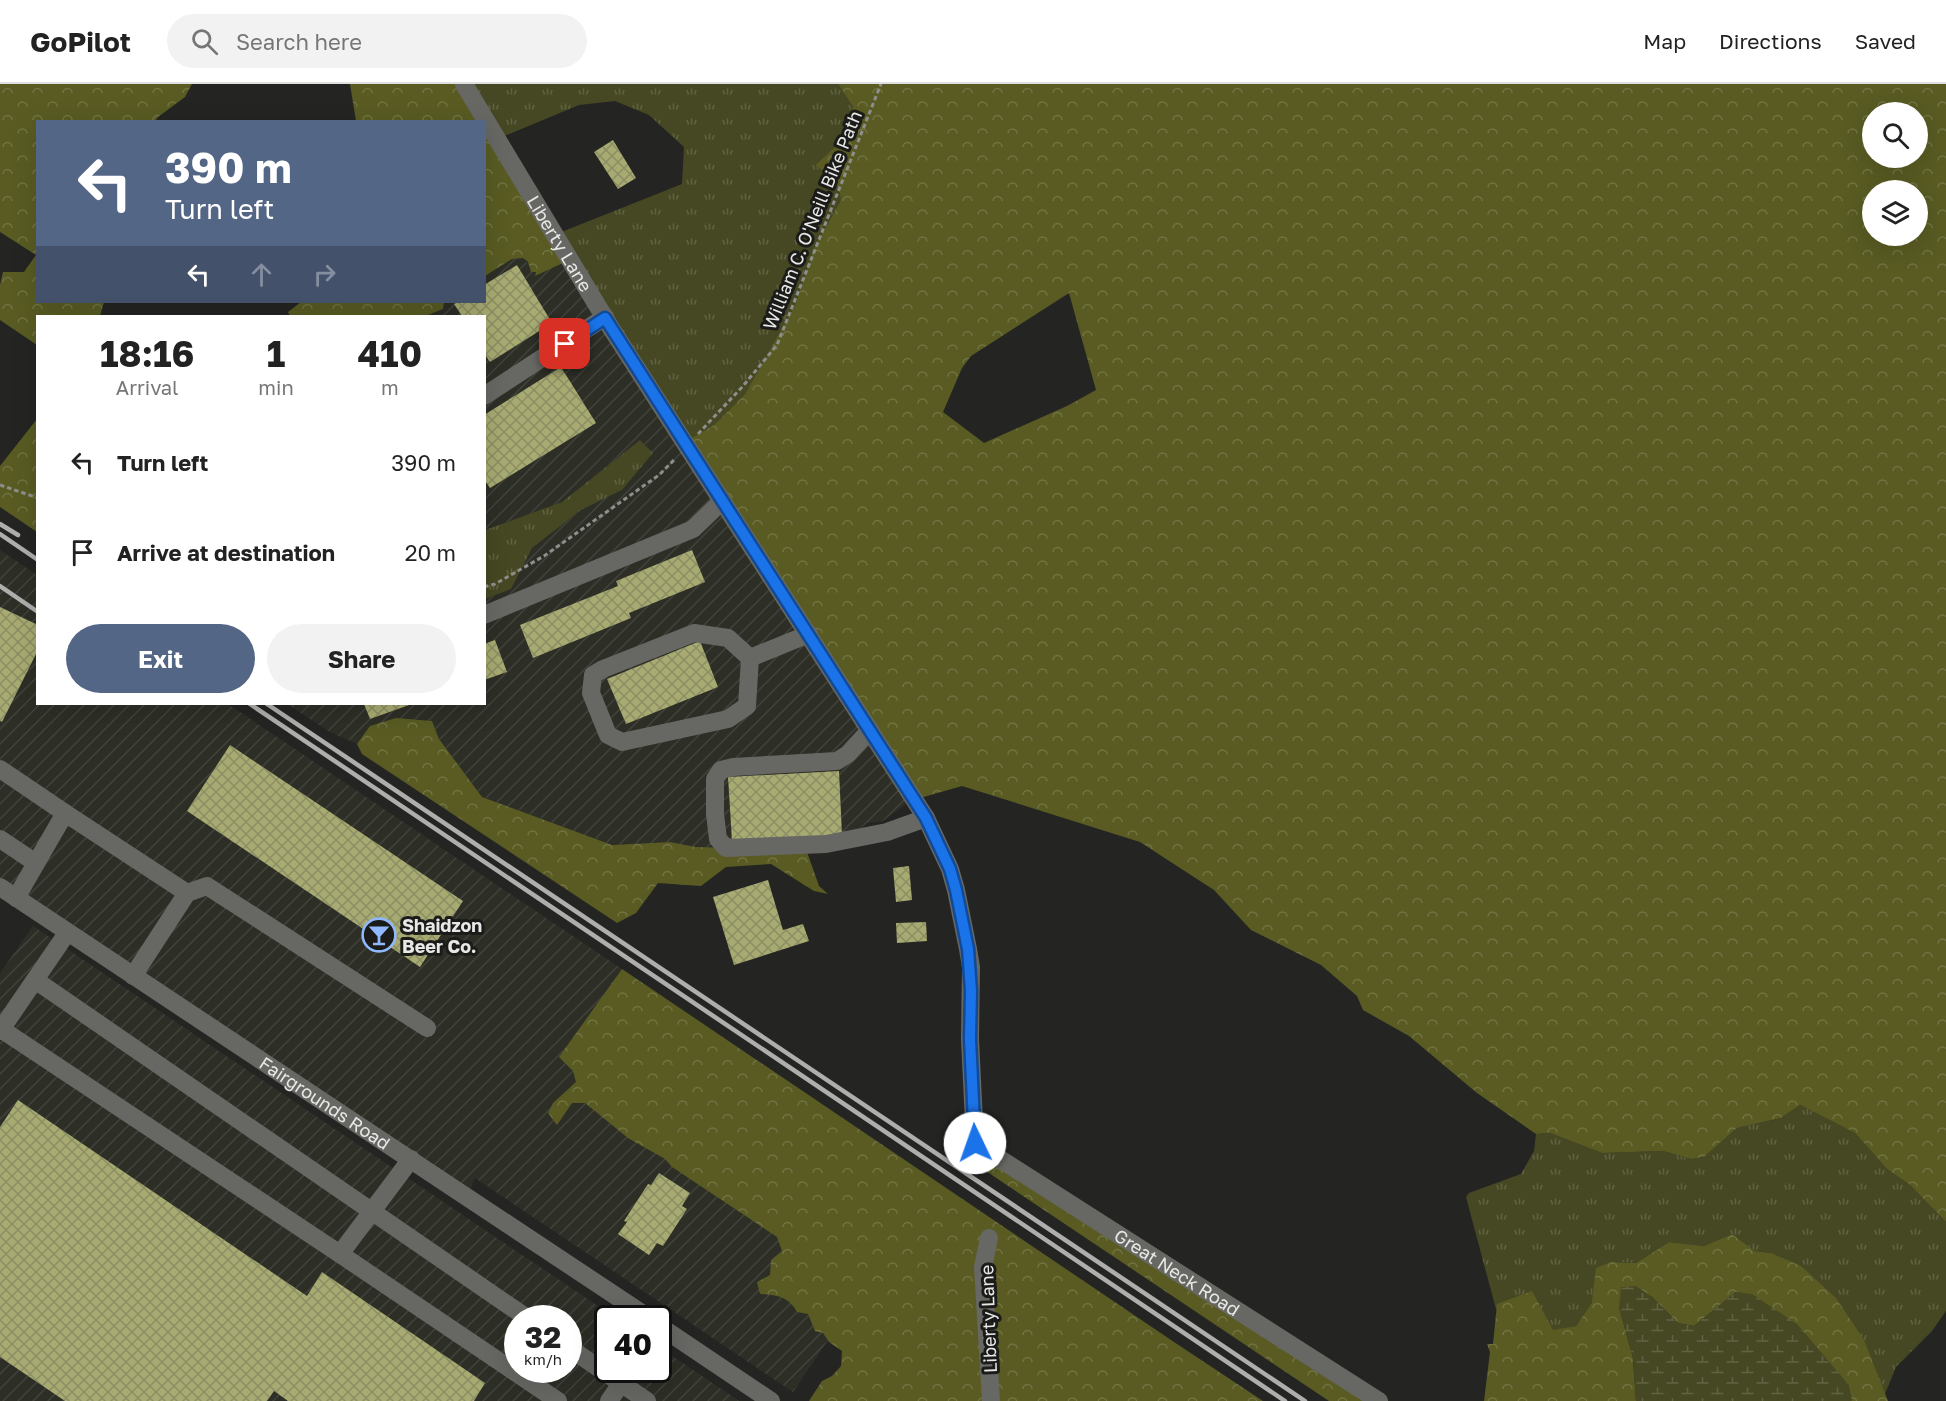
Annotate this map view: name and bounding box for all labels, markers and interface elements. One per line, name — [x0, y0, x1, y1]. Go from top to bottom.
search box — [167, 14, 587, 68]
text: GoPilot — [30, 25, 131, 58]
icon: search — [188, 25, 221, 58]
text: Search here — [236, 28, 362, 55]
text: Map — [1643, 28, 1686, 54]
text: Directions — [1719, 28, 1822, 54]
text: Saved — [1855, 28, 1916, 54]
map controls — [1862, 102, 1928, 246]
button: search — [1862, 102, 1928, 168]
street label: William C. O'Neill Bike Path — [758, 107, 866, 333]
text: 390 m — [165, 142, 292, 192]
icon: left — [66, 144, 144, 222]
button: layers — [1862, 180, 1928, 246]
street label: Liberty Lane — [523, 191, 597, 295]
text: Turn left — [165, 193, 274, 225]
icon: left — [182, 258, 215, 291]
icon: ahead — [245, 258, 278, 291]
icon: right — [308, 258, 341, 291]
pin — [539, 318, 590, 369]
icon: arrive — [548, 327, 581, 360]
text: 18:16 — [100, 332, 194, 375]
text: 1 — [267, 332, 285, 375]
text: 410 — [358, 332, 422, 375]
text: Arrival — [116, 375, 179, 399]
text: min — [258, 375, 294, 399]
text: m — [381, 375, 399, 399]
icon: left — [66, 446, 99, 479]
text: Turn left — [117, 449, 208, 476]
text: 390 m — [391, 449, 456, 476]
icon: arrive — [66, 536, 99, 569]
text: Arrive at destination — [117, 539, 335, 566]
text: 20 m — [405, 539, 456, 566]
button: Exit — [66, 624, 255, 693]
button: Share — [267, 624, 456, 693]
place label: Shaidzon Beer Co. — [402, 914, 482, 957]
bar icon: Shaidzon Beer Co. — [361, 917, 397, 953]
street label: Fairgrounds Road — [255, 1052, 394, 1154]
position arrow — [943, 1111, 1007, 1175]
street label: Great Neck Road — [1110, 1224, 1244, 1320]
street label: Liberty Lane — [975, 1265, 1001, 1373]
speed limit sign: 40 — [594, 1305, 672, 1383]
text: 32 — [525, 1319, 561, 1355]
text: km/h — [524, 1350, 562, 1368]

